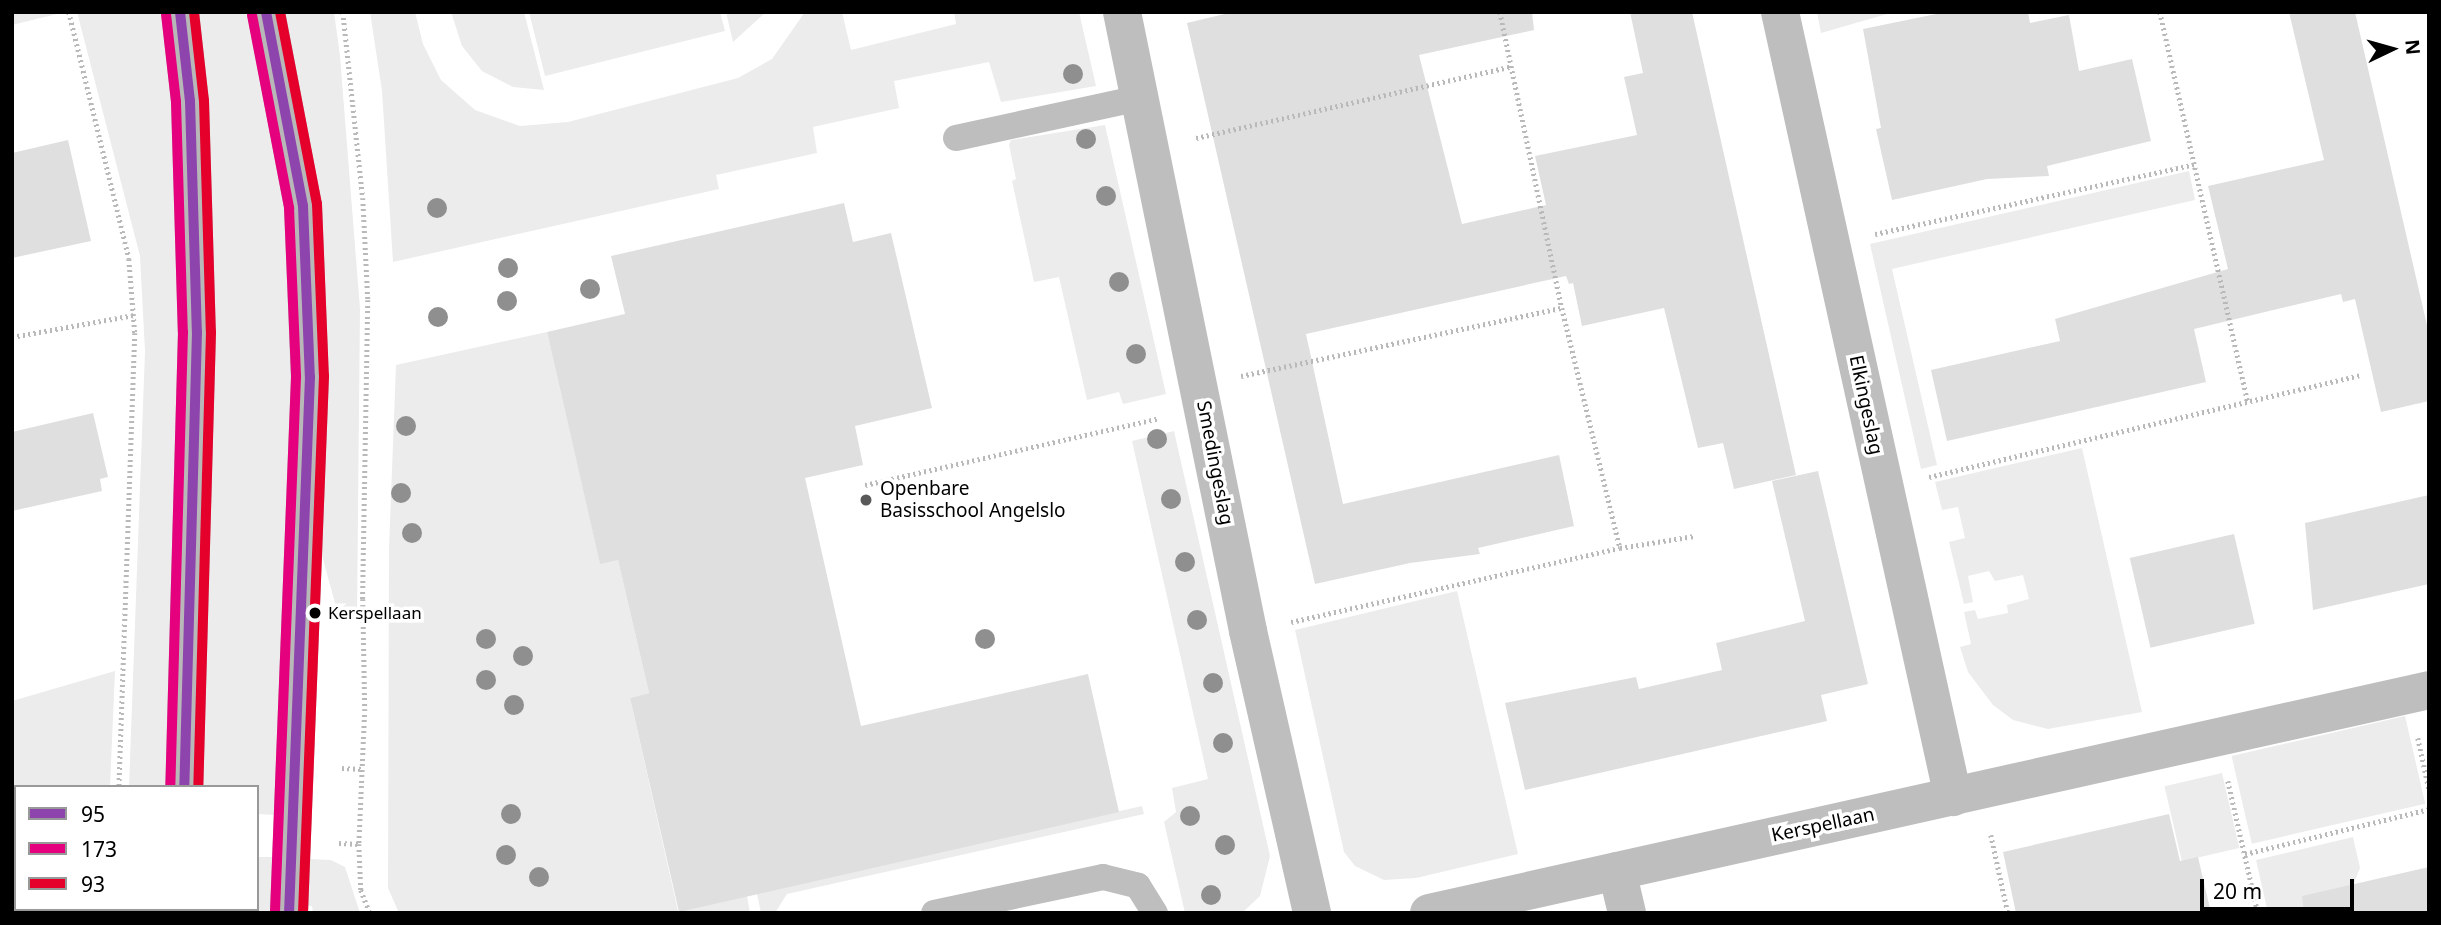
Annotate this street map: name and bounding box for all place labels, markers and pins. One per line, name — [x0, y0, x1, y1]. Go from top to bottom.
place label: Openbare Basisschool Angelslo — [880, 478, 1066, 522]
marker: Openbare Basisschool Angelslo — [858, 492, 874, 508]
place label: Kerspellaan — [328, 603, 422, 623]
marker: Kerspellaan — [308, 606, 322, 620]

